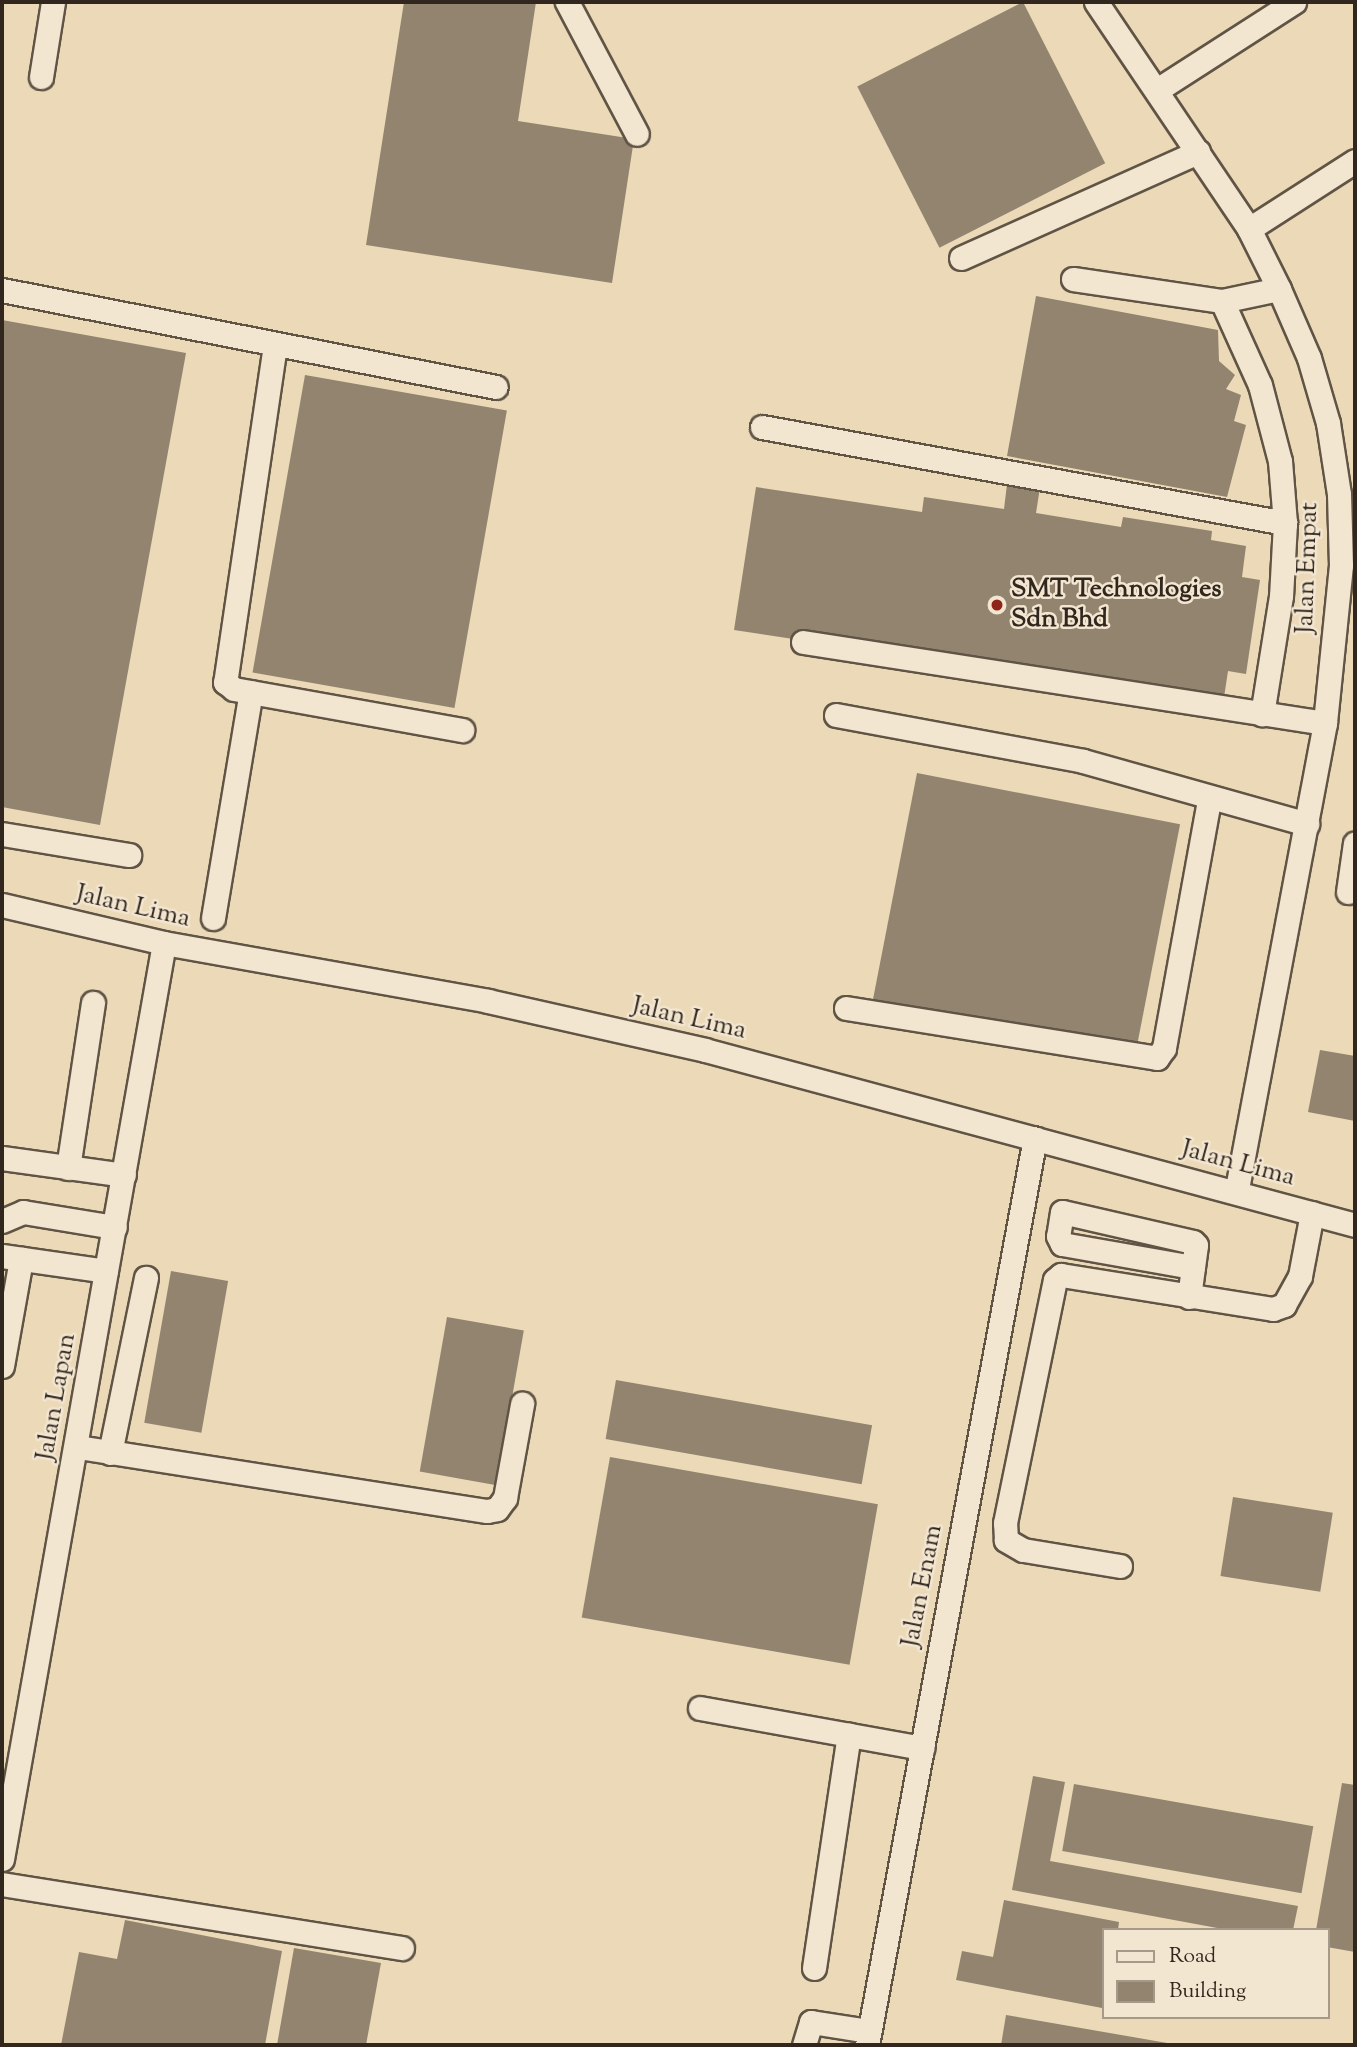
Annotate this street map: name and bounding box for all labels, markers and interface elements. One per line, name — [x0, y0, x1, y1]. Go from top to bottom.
street label: Jalan Empat — [1290, 502, 1326, 634]
place label: SMT Technologies Sdn Bhd — [1011, 574, 1222, 636]
marker: SMT Technologies Sdn Bhd — [989, 597, 1005, 613]
street label: Jalan Lima — [73, 879, 193, 935]
street label: Jalan Lima — [629, 991, 749, 1047]
street label: Jalan Lima — [1178, 1134, 1298, 1194]
street label: Jalan Lapan — [30, 1331, 84, 1463]
street label: Jalan Enam — [896, 1522, 950, 1650]
legend — [1102, 1928, 1329, 2019]
text: Road — [1169, 1942, 1216, 1972]
text: Building — [1169, 1977, 1246, 2007]

